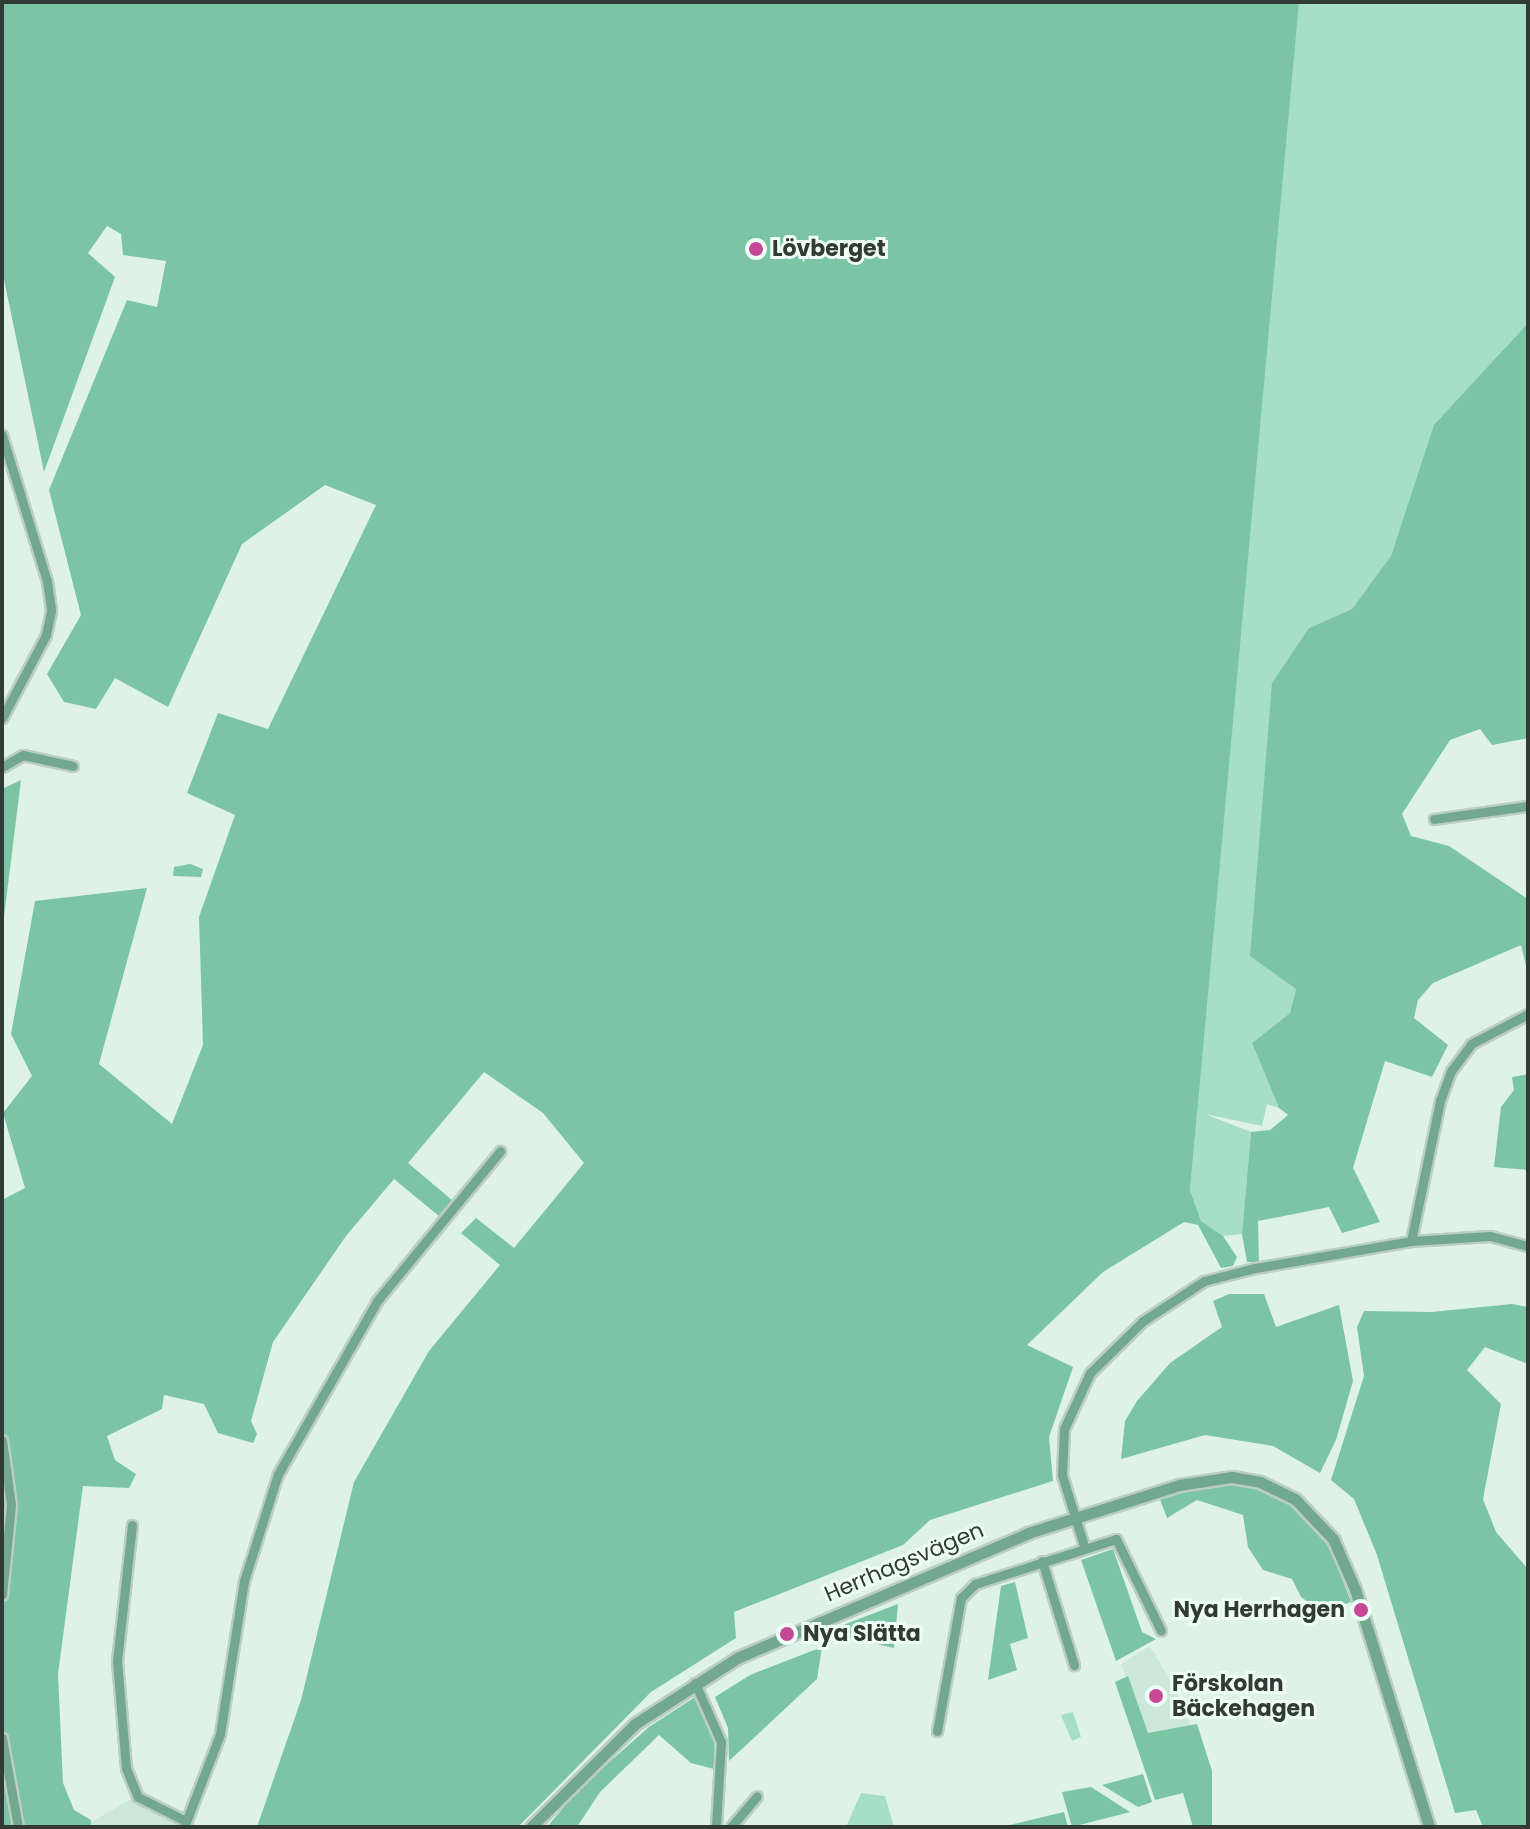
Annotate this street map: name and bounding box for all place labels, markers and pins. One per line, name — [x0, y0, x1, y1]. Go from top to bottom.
place label: Lövberget — [772, 236, 886, 262]
marker: Lövberget — [747, 240, 765, 258]
place label: Nya Herrhagen — [1173, 1597, 1345, 1623]
marker: Nya Herrhagen — [1352, 1601, 1370, 1619]
place label: Nya Slätta — [803, 1621, 921, 1647]
marker: Nya Slätta — [778, 1625, 796, 1643]
place label: Förskolan Bäckehagen — [1172, 1670, 1315, 1722]
marker: Förskolan Bäckehagen — [1147, 1687, 1165, 1705]

